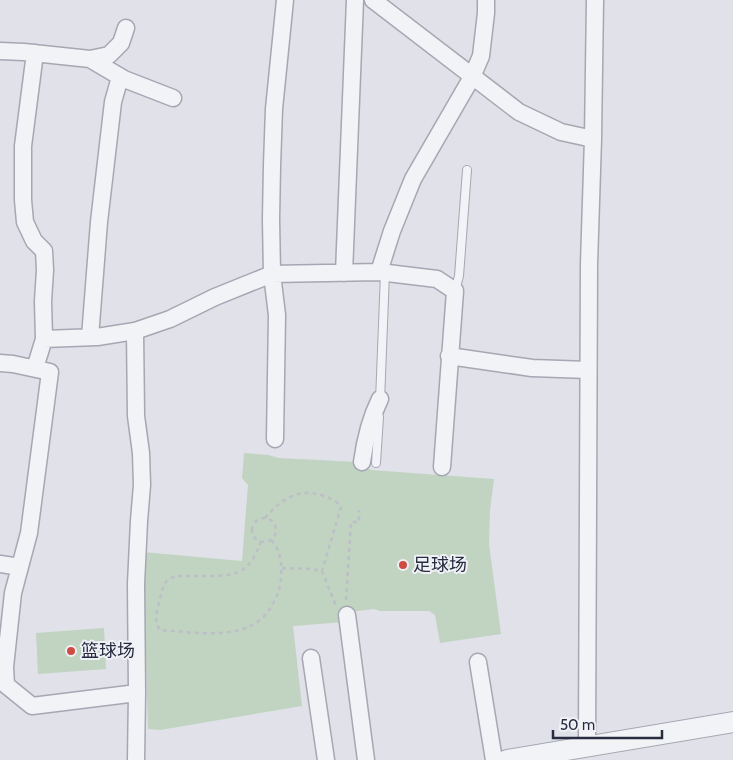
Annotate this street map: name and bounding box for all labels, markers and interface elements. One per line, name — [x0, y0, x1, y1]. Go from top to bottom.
place label: 足球场 — [413, 554, 467, 576]
marker: 足球场 — [397, 559, 409, 571]
place label: 篮球场 — [81, 640, 135, 662]
marker: 篮球场 — [65, 645, 77, 657]
scale bar — [553, 708, 662, 740]
text: 50 m — [560, 716, 595, 734]

